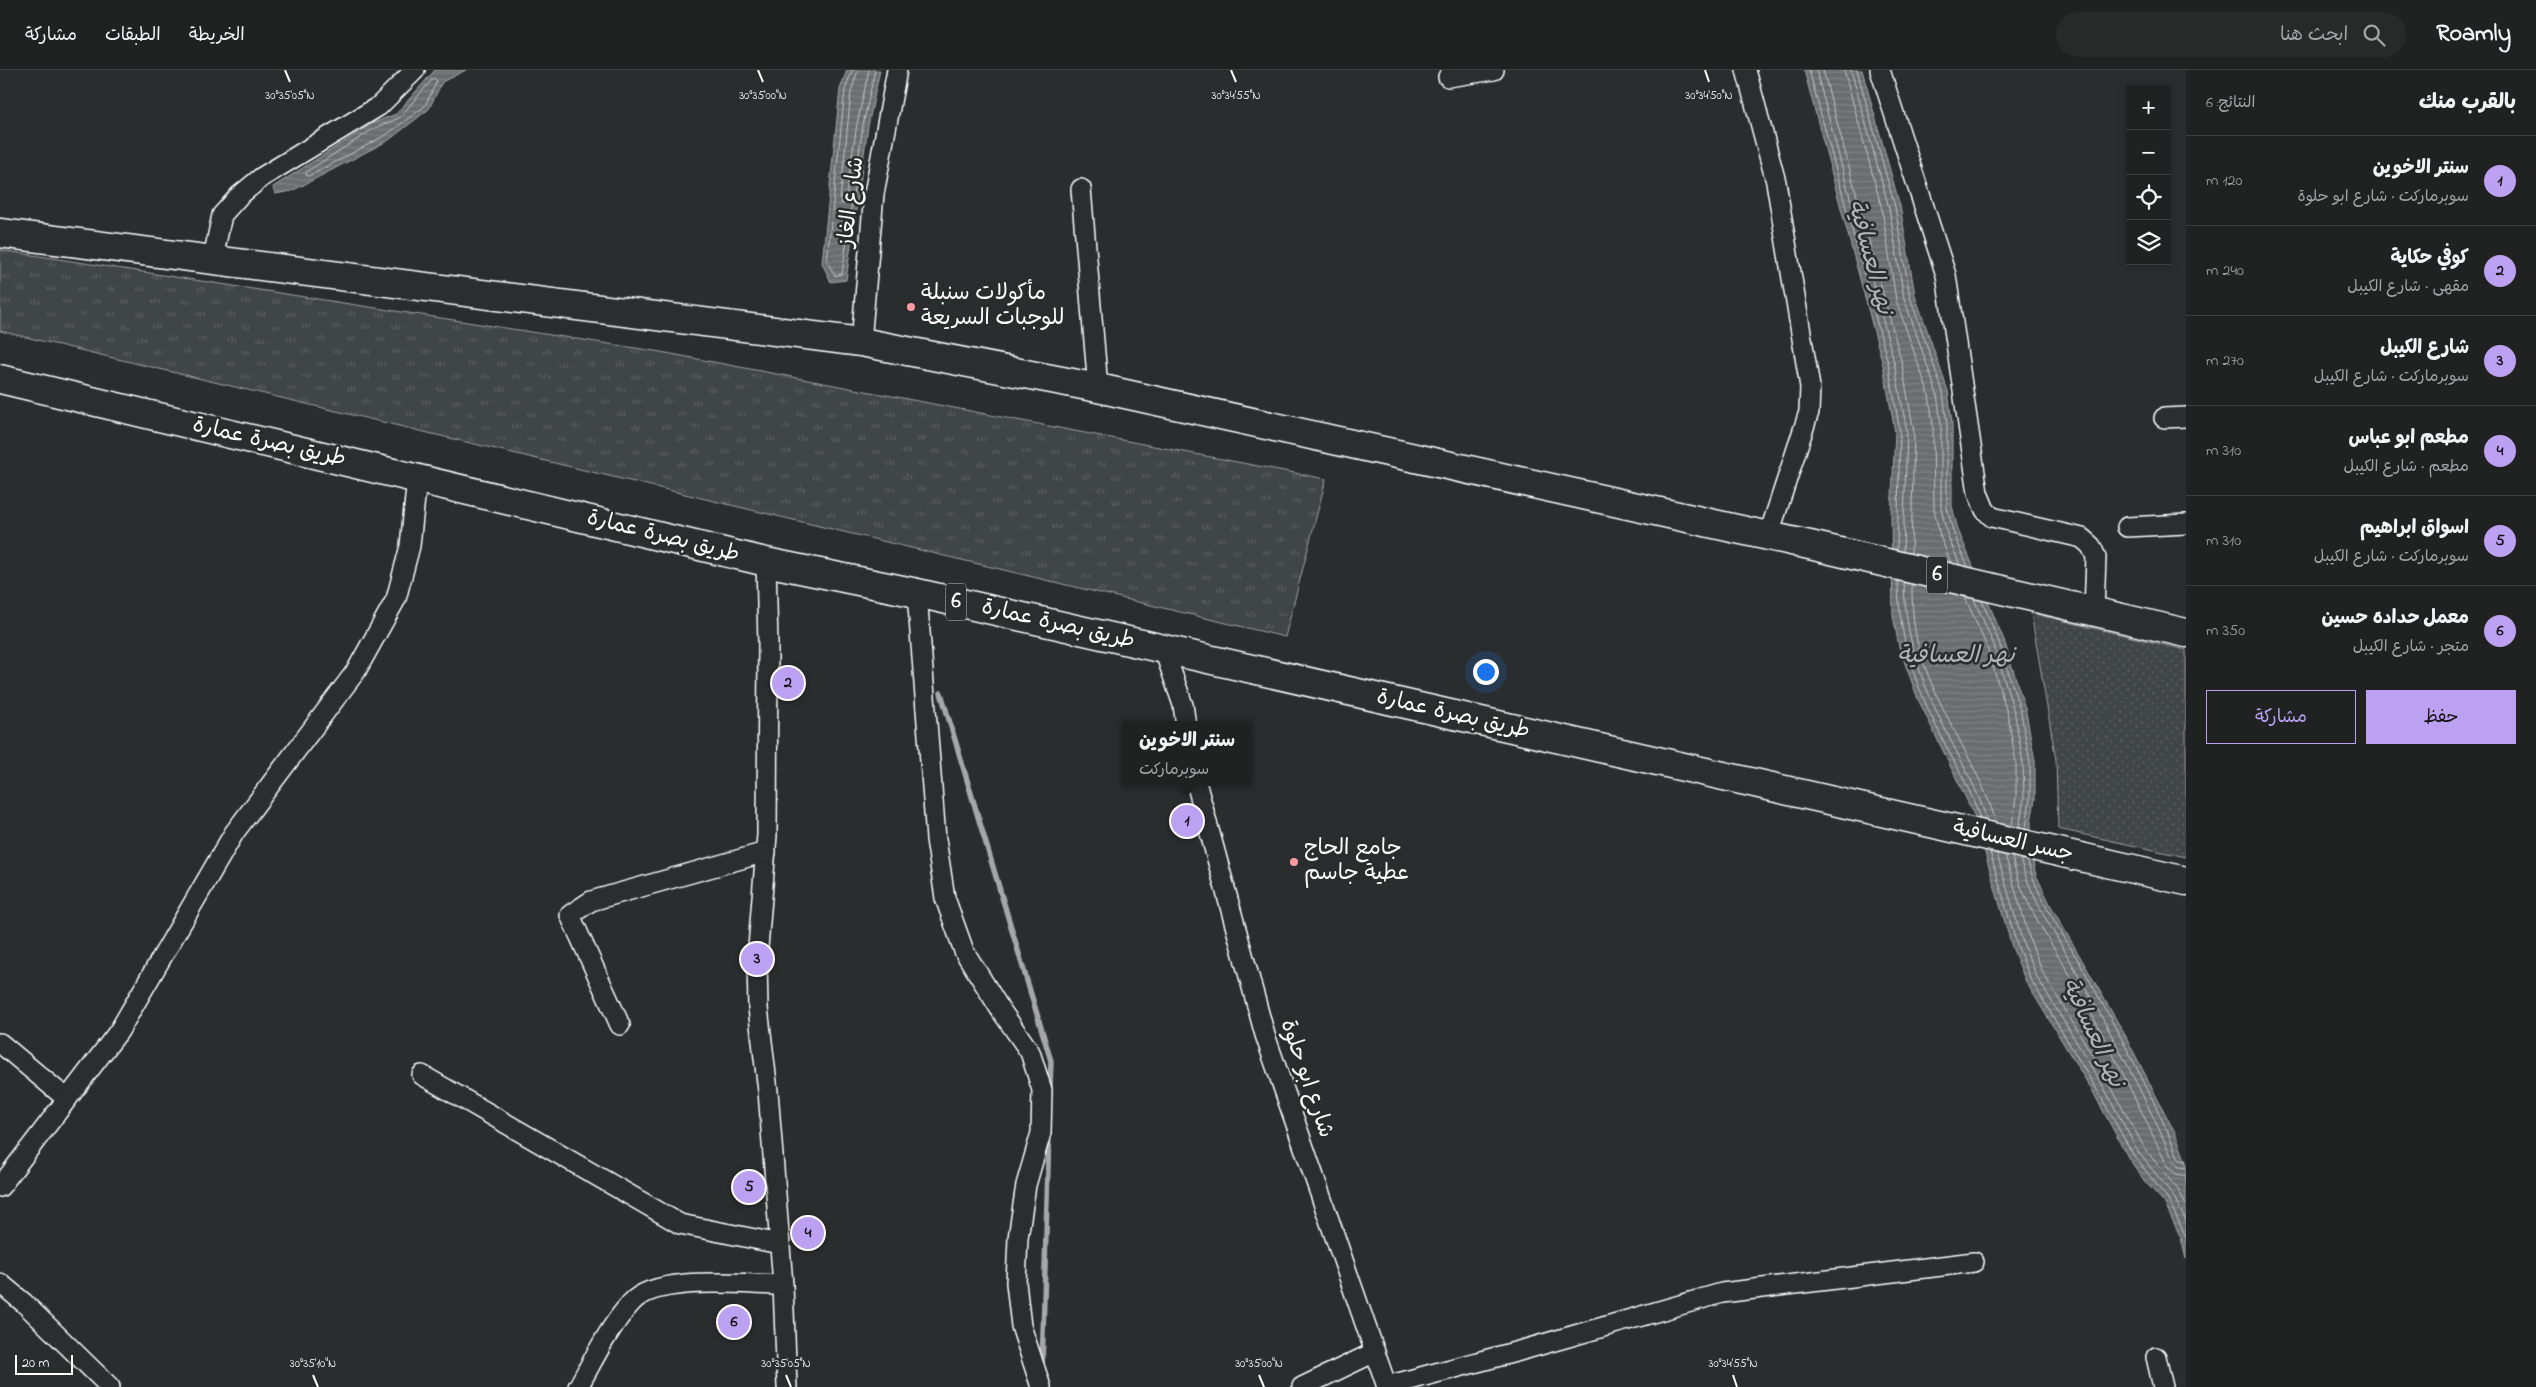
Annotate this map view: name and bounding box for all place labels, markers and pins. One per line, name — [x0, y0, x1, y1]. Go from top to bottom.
place label: مأكولات سنبلة للوجبات السريعة — [921, 278, 1064, 335]
marker: مأكولات سنبلة للوجبات السريعة — [905, 301, 917, 313]
pin: 2 — [772, 664, 804, 702]
pin: 1 — [1171, 802, 1203, 840]
place label: جامع الحاج عطية جاسم — [1304, 833, 1409, 890]
marker: جامع الحاج عطية جاسم — [1288, 856, 1300, 868]
pin: 3 — [741, 940, 773, 978]
pin: 5 — [733, 1168, 765, 1206]
pin: 4 — [792, 1214, 824, 1252]
pin: 6 — [718, 1303, 750, 1341]

